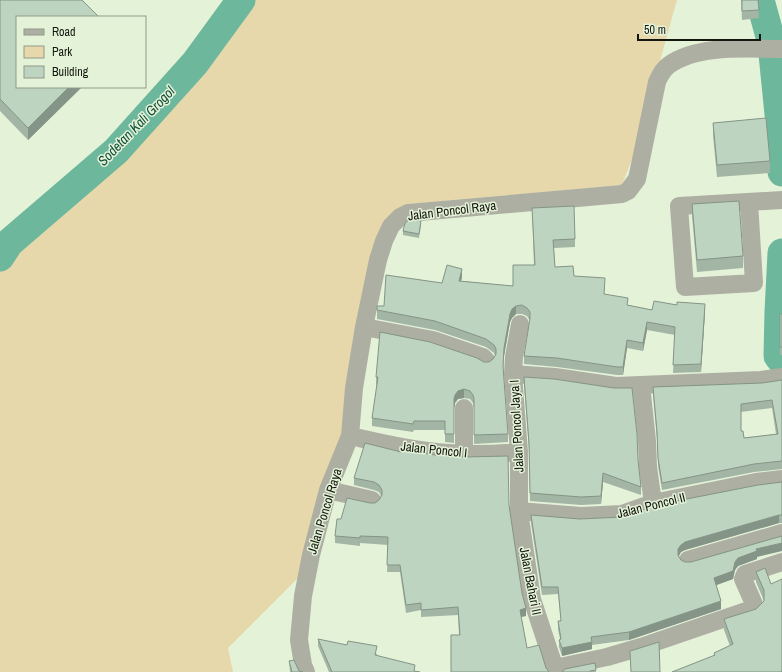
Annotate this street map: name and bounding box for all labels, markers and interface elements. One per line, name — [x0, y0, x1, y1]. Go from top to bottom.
legend — [16, 16, 146, 88]
scale bar — [638, 16, 760, 42]
text: 50 m — [644, 22, 666, 38]
text: Road — [52, 24, 76, 40]
text: Park — [52, 44, 72, 60]
text: Building — [52, 64, 89, 80]
water label: Sodetan Kali Grogol — [94, 82, 179, 169]
street label: Jalan Poncol Raya — [407, 197, 497, 224]
street label: Jalan Poncol Jaya I — [506, 379, 527, 473]
street label: Jalan Poncol I — [400, 438, 468, 461]
street label: Jalan Poncol Raya — [303, 466, 346, 556]
street label: Jalan Poncol II — [615, 489, 687, 522]
street label: Jalan Bahari II — [516, 546, 545, 616]

